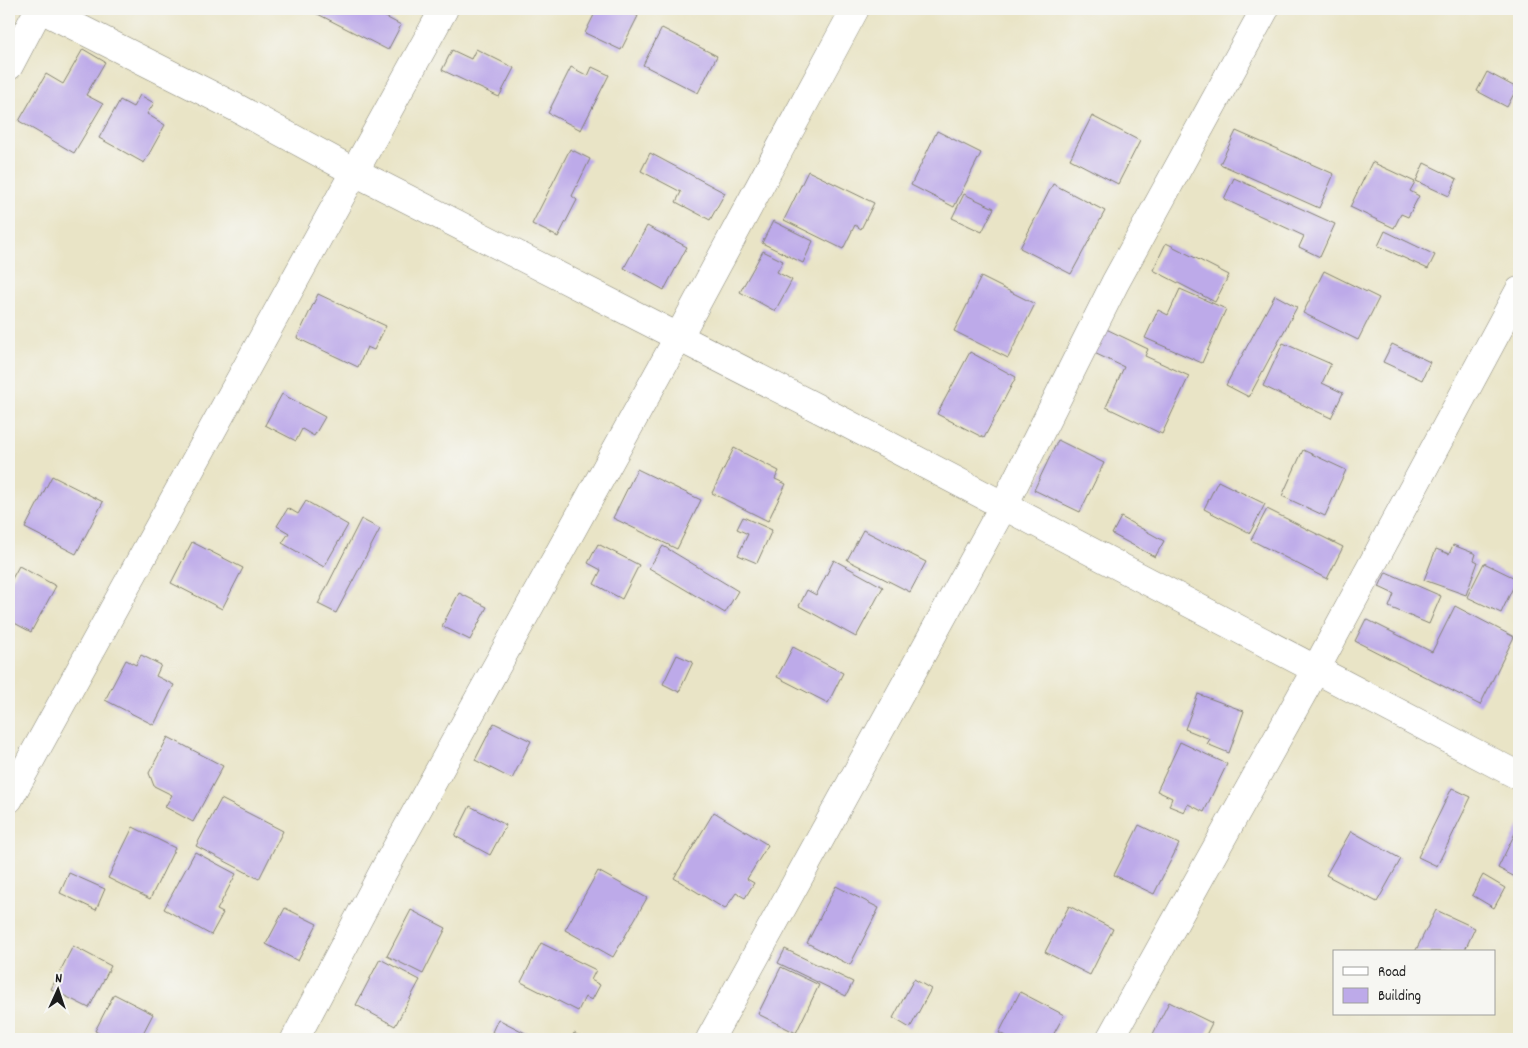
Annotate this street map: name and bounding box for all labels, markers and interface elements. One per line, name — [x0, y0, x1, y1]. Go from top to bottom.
legend — [1333, 950, 1496, 1016]
text: Road — [1378, 962, 1406, 984]
north arrow — [32, 966, 82, 1016]
text: N — [55, 969, 63, 989]
text: Building — [1378, 986, 1421, 1008]

